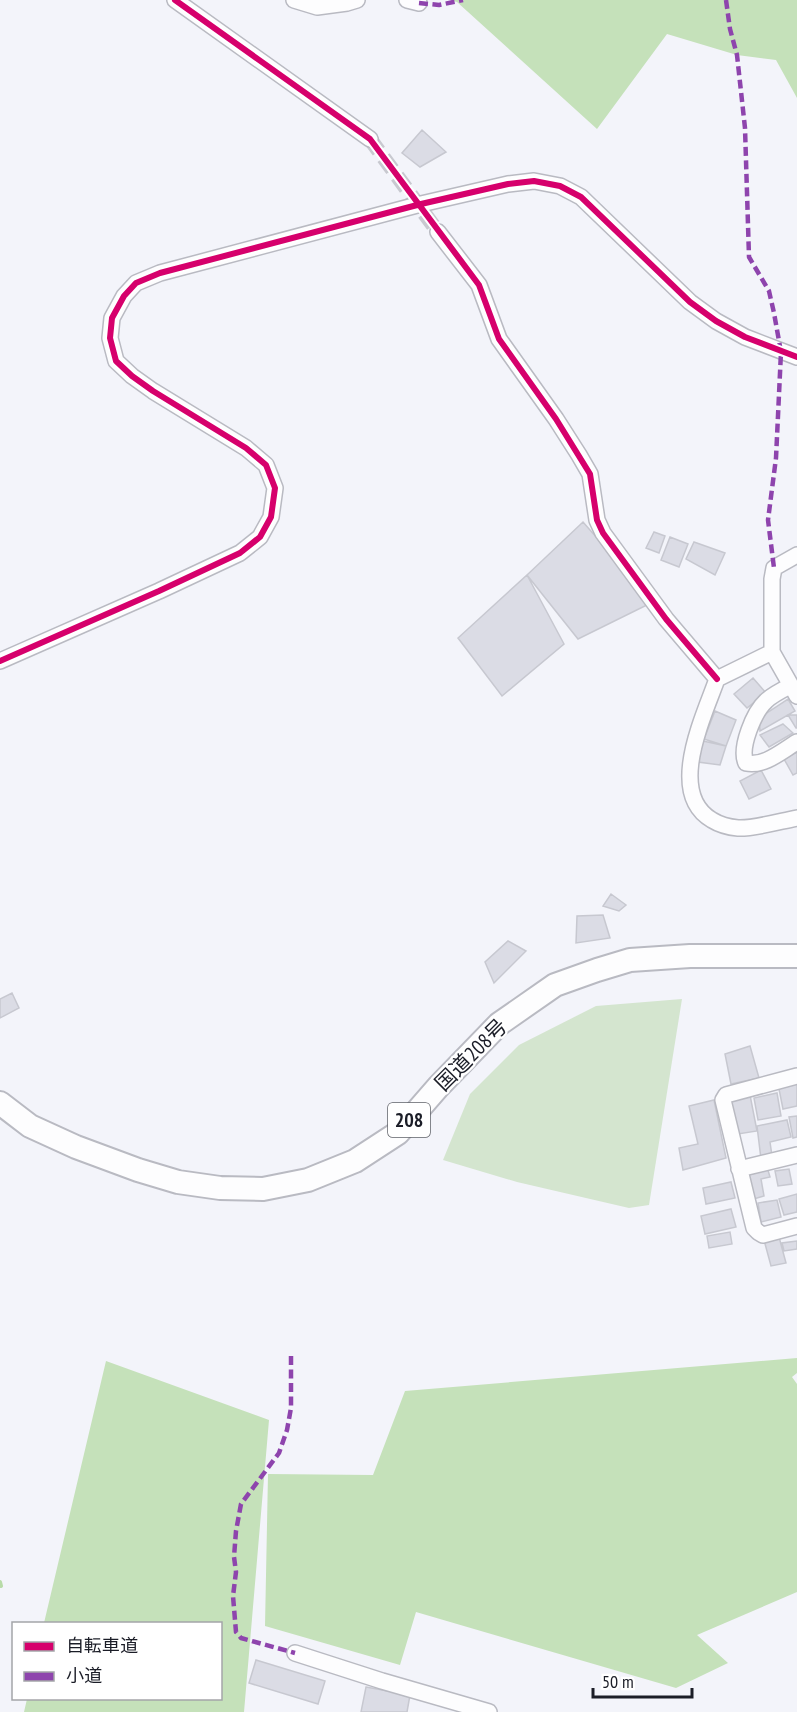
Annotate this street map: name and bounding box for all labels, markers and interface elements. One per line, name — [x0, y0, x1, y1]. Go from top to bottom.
street label: 国道208号 — [429, 1013, 512, 1096]
road number: 208 — [388, 1103, 430, 1137]
legend — [12, 1622, 222, 1700]
text: 自転車道 — [66, 1634, 138, 1657]
scale bar — [593, 1661, 692, 1699]
text: 小道 — [66, 1664, 102, 1687]
text: 50 m — [602, 1670, 634, 1693]

